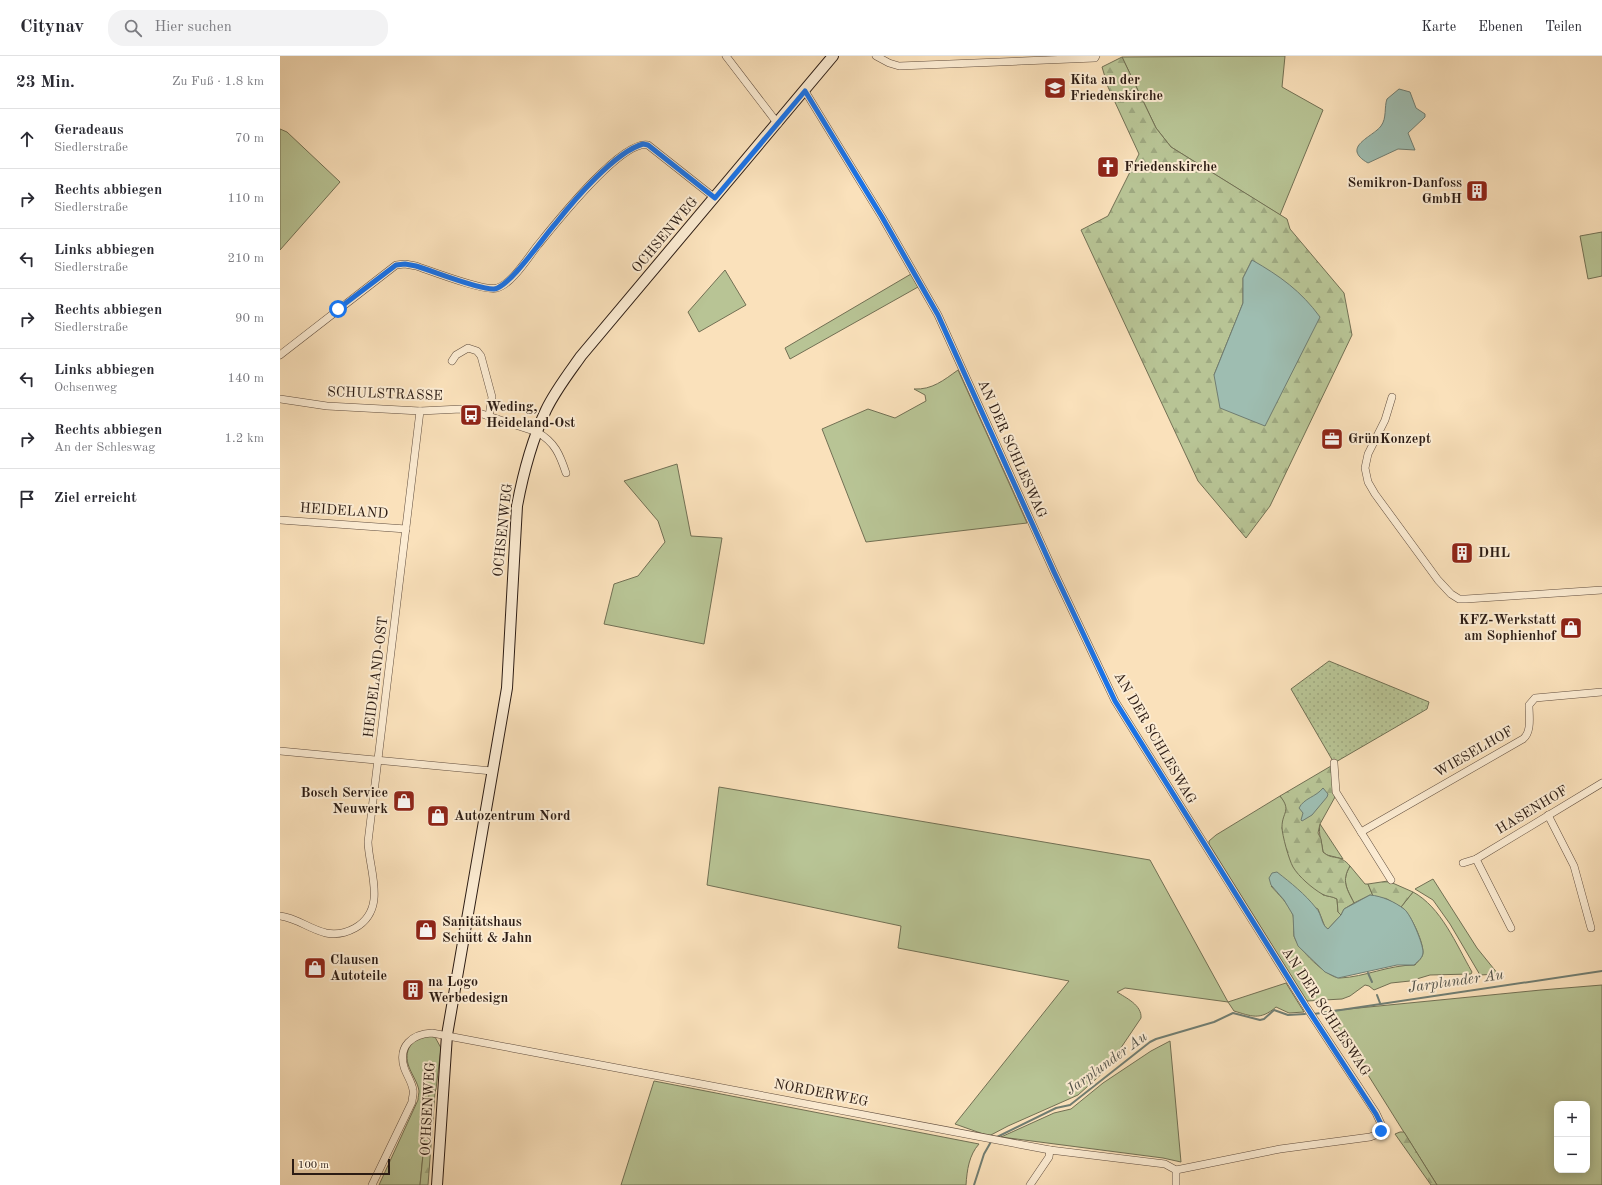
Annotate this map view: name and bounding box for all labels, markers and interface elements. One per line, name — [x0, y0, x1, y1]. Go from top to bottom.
search box — [108, 10, 388, 46]
icon: search — [122, 17, 144, 39]
text: Citynav — [20, 18, 84, 37]
text: Hier suchen — [154, 20, 232, 35]
text: Karte — [1422, 20, 1456, 34]
text: Ebenen — [1478, 20, 1523, 34]
text: Teilen — [1545, 20, 1582, 34]
place label: Kita an der Friedenskirche — [1070, 73, 1163, 103]
text: 23 Min. — [16, 74, 75, 91]
text: Zu Fuß · 1.8 km — [172, 75, 264, 88]
school or university icon: Kita an der Friedenskirche — [1042, 75, 1068, 101]
text: Geradeaus — [54, 123, 123, 138]
icon: ahead — [16, 128, 38, 150]
text: 70 m — [235, 132, 264, 145]
text: Siedlerstraße — [54, 141, 128, 154]
church icon: Friedenskirche — [1095, 154, 1121, 180]
place label: Friedenskirche — [1124, 160, 1217, 174]
place label: Semikron-Danfoss GmbH — [1348, 176, 1462, 206]
building icon: Semikron-Danfoss GmbH — [1464, 178, 1490, 204]
text: Rechts abbiegen — [54, 183, 162, 198]
icon: right — [16, 188, 38, 210]
text: 110 m — [227, 192, 264, 205]
street label: OCHSENWEG — [629, 194, 701, 276]
text: Siedlerstraße — [54, 201, 128, 214]
text: Links abbiegen — [54, 243, 155, 258]
icon: left — [16, 248, 38, 270]
text: 210 m — [227, 252, 264, 265]
text: Siedlerstraße — [54, 261, 128, 274]
route start — [329, 300, 347, 318]
text: Rechts abbiegen — [54, 303, 162, 318]
icon: right — [16, 308, 38, 330]
text: 90 m — [235, 312, 264, 325]
text: Siedlerstraße — [54, 321, 128, 334]
text: Links abbiegen — [54, 363, 155, 378]
icon: left — [16, 368, 38, 390]
text: 140 m — [227, 372, 264, 385]
street label: AN DER SCHLESWAG — [975, 378, 1049, 520]
text: Ochsenweg — [54, 381, 117, 394]
street label: SCHULSTRASSE — [327, 385, 443, 403]
place label: Weding, Heideland-Ost — [486, 400, 575, 430]
bus stop icon: Weding, Heideland-Ost — [458, 402, 484, 428]
text: Rechts abbiegen — [54, 423, 162, 438]
office icon: GrünKonzept — [1319, 426, 1345, 452]
icon: right — [16, 428, 38, 450]
text: 1.2 km — [225, 432, 264, 445]
place label: GrünKonzept — [1348, 432, 1431, 446]
text: An der Schleswag — [54, 441, 155, 454]
street label: OCHSENWEG — [491, 483, 515, 577]
icon: arrive — [16, 488, 38, 510]
text: Ziel erreicht — [54, 491, 137, 506]
street label: HEIDELAND — [299, 501, 389, 521]
building icon: DHL — [1449, 540, 1475, 566]
place label: DHL — [1478, 546, 1510, 560]
place label: KFZ-Werkstatt am Sophienhof — [1459, 613, 1557, 643]
street label: HEIDELAND-OST — [362, 615, 390, 739]
shop icon: KFZ-Werkstatt am Sophienhof — [1558, 615, 1584, 641]
street label: AN DER SCHLESWAG — [1111, 670, 1199, 806]
street label: WIESELHOF — [1432, 724, 1516, 780]
street label: HASENHOF — [1494, 783, 1570, 837]
place label: Bosch Service Neuwerk — [301, 786, 388, 816]
shop icon: Bosch Service Neuwerk — [391, 788, 417, 814]
shop icon: Autozentrum Nord — [425, 803, 451, 829]
place label: Autozentrum Nord — [454, 809, 571, 823]
place label: Sanitätshaus Schütt & Jahn — [442, 915, 532, 945]
shop icon: Sanitätshaus Schütt & Jahn — [413, 917, 439, 943]
street label: AN DER SCHLESWAG — [1279, 945, 1373, 1079]
place label: Clausen Autoteile — [330, 953, 387, 983]
shop icon: Clausen Autoteile — [302, 955, 328, 981]
water label: Jarplunder Au — [1407, 968, 1505, 996]
place label: na Logo Werbedesign — [428, 975, 508, 1005]
building icon: na Logo Werbedesign — [400, 977, 426, 1003]
water label: Jarplunder Au — [1064, 1029, 1151, 1098]
street label: OCHSENWEG — [419, 1062, 437, 1156]
street label: NORDERWEG — [773, 1077, 869, 1109]
map controls — [1554, 1101, 1590, 1173]
button: + — [1554, 1101, 1590, 1137]
route end — [1372, 1122, 1390, 1140]
button: − — [1554, 1137, 1590, 1173]
scale bar — [292, 1157, 390, 1176]
text: 100 m — [298, 1160, 329, 1171]

